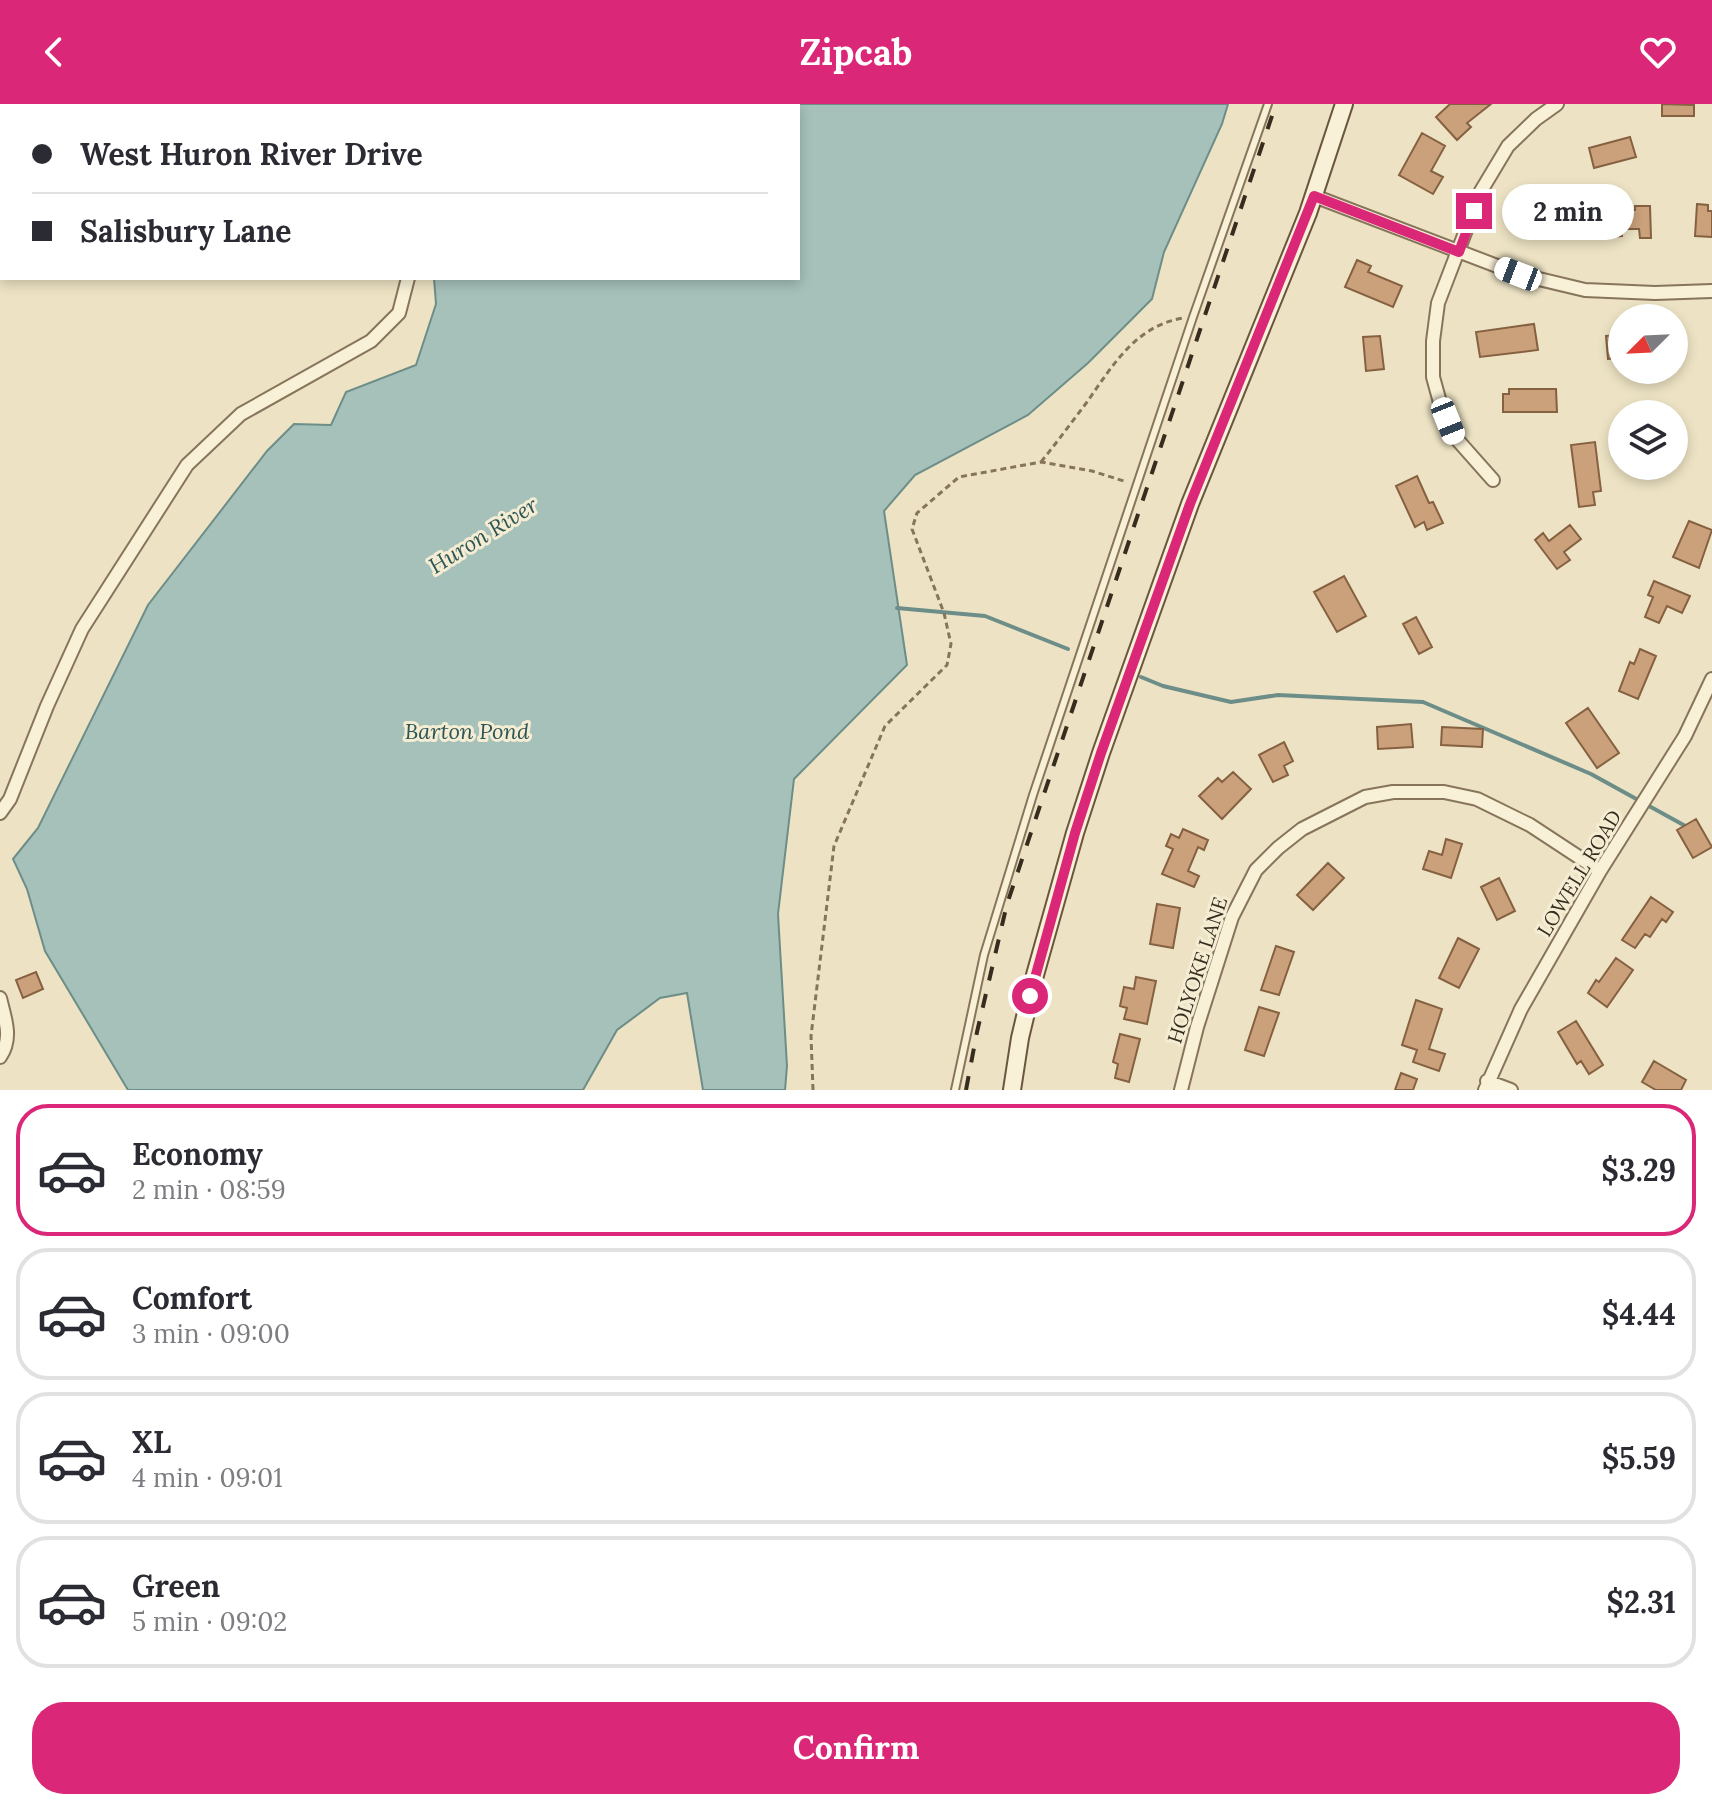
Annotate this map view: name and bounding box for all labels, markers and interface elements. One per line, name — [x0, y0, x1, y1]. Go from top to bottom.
text: Zipcab — [799, 29, 913, 75]
icon: back — [32, 30, 76, 74]
icon: heart — [1636, 30, 1680, 74]
text: West Huron River Drive — [80, 135, 423, 173]
callout: 2 min — [1502, 183, 1634, 239]
route end — [1456, 193, 1492, 229]
text: 2 min — [1533, 195, 1603, 228]
text: Salisbury Lane — [80, 212, 291, 250]
car — [1491, 254, 1545, 294]
north arrow — [1608, 304, 1688, 384]
map controls — [1608, 304, 1688, 480]
car — [1428, 394, 1468, 448]
button: layers — [1608, 400, 1688, 480]
water label: Huron River — [423, 490, 544, 580]
water label: Barton Pond — [405, 717, 530, 745]
street label: LOWELL ROAD — [1531, 805, 1627, 941]
street label: HOLYOKE LANE — [1162, 894, 1232, 1046]
route start — [1012, 978, 1048, 1014]
icon: car — [36, 1134, 108, 1206]
text: Economy — [132, 1135, 263, 1173]
text: $3.29 — [1601, 1151, 1676, 1189]
text: 2 min · 08:59 — [132, 1173, 286, 1206]
icon: car — [36, 1278, 108, 1350]
text: Comfort — [132, 1279, 252, 1317]
text: $4.44 — [1602, 1295, 1676, 1333]
text: 3 min · 09:00 — [132, 1317, 290, 1350]
icon: car — [36, 1422, 108, 1494]
text: XL — [132, 1423, 171, 1461]
text: $5.59 — [1602, 1439, 1676, 1477]
text: 4 min · 09:01 — [132, 1461, 283, 1494]
icon: car — [36, 1566, 108, 1638]
text: Green — [132, 1567, 220, 1605]
text: $2.31 — [1606, 1583, 1676, 1621]
text: 5 min · 09:02 — [132, 1605, 287, 1638]
button: Confirm — [32, 1702, 1680, 1794]

